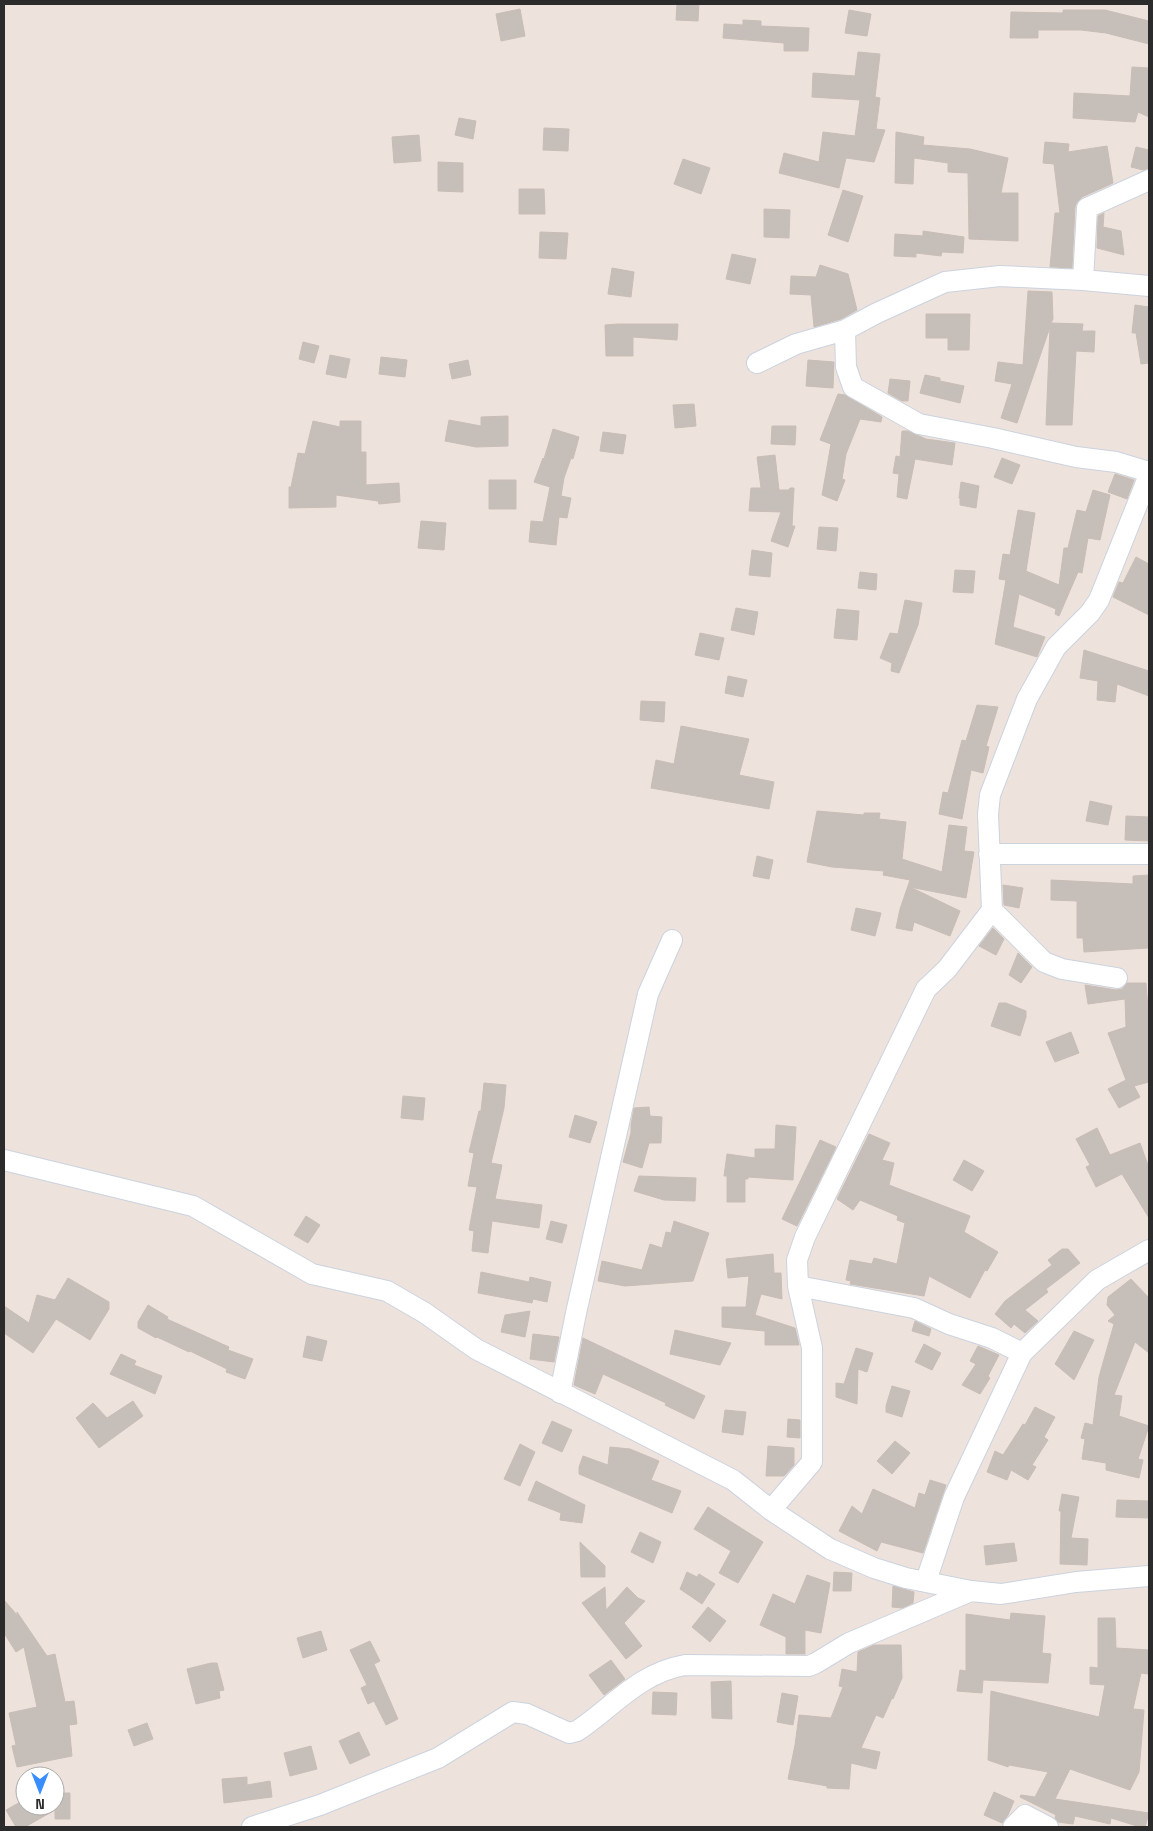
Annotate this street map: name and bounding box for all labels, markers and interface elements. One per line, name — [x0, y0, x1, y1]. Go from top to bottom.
north arrow — [15, 1766, 65, 1816]
text: N — [35, 1795, 45, 1813]

